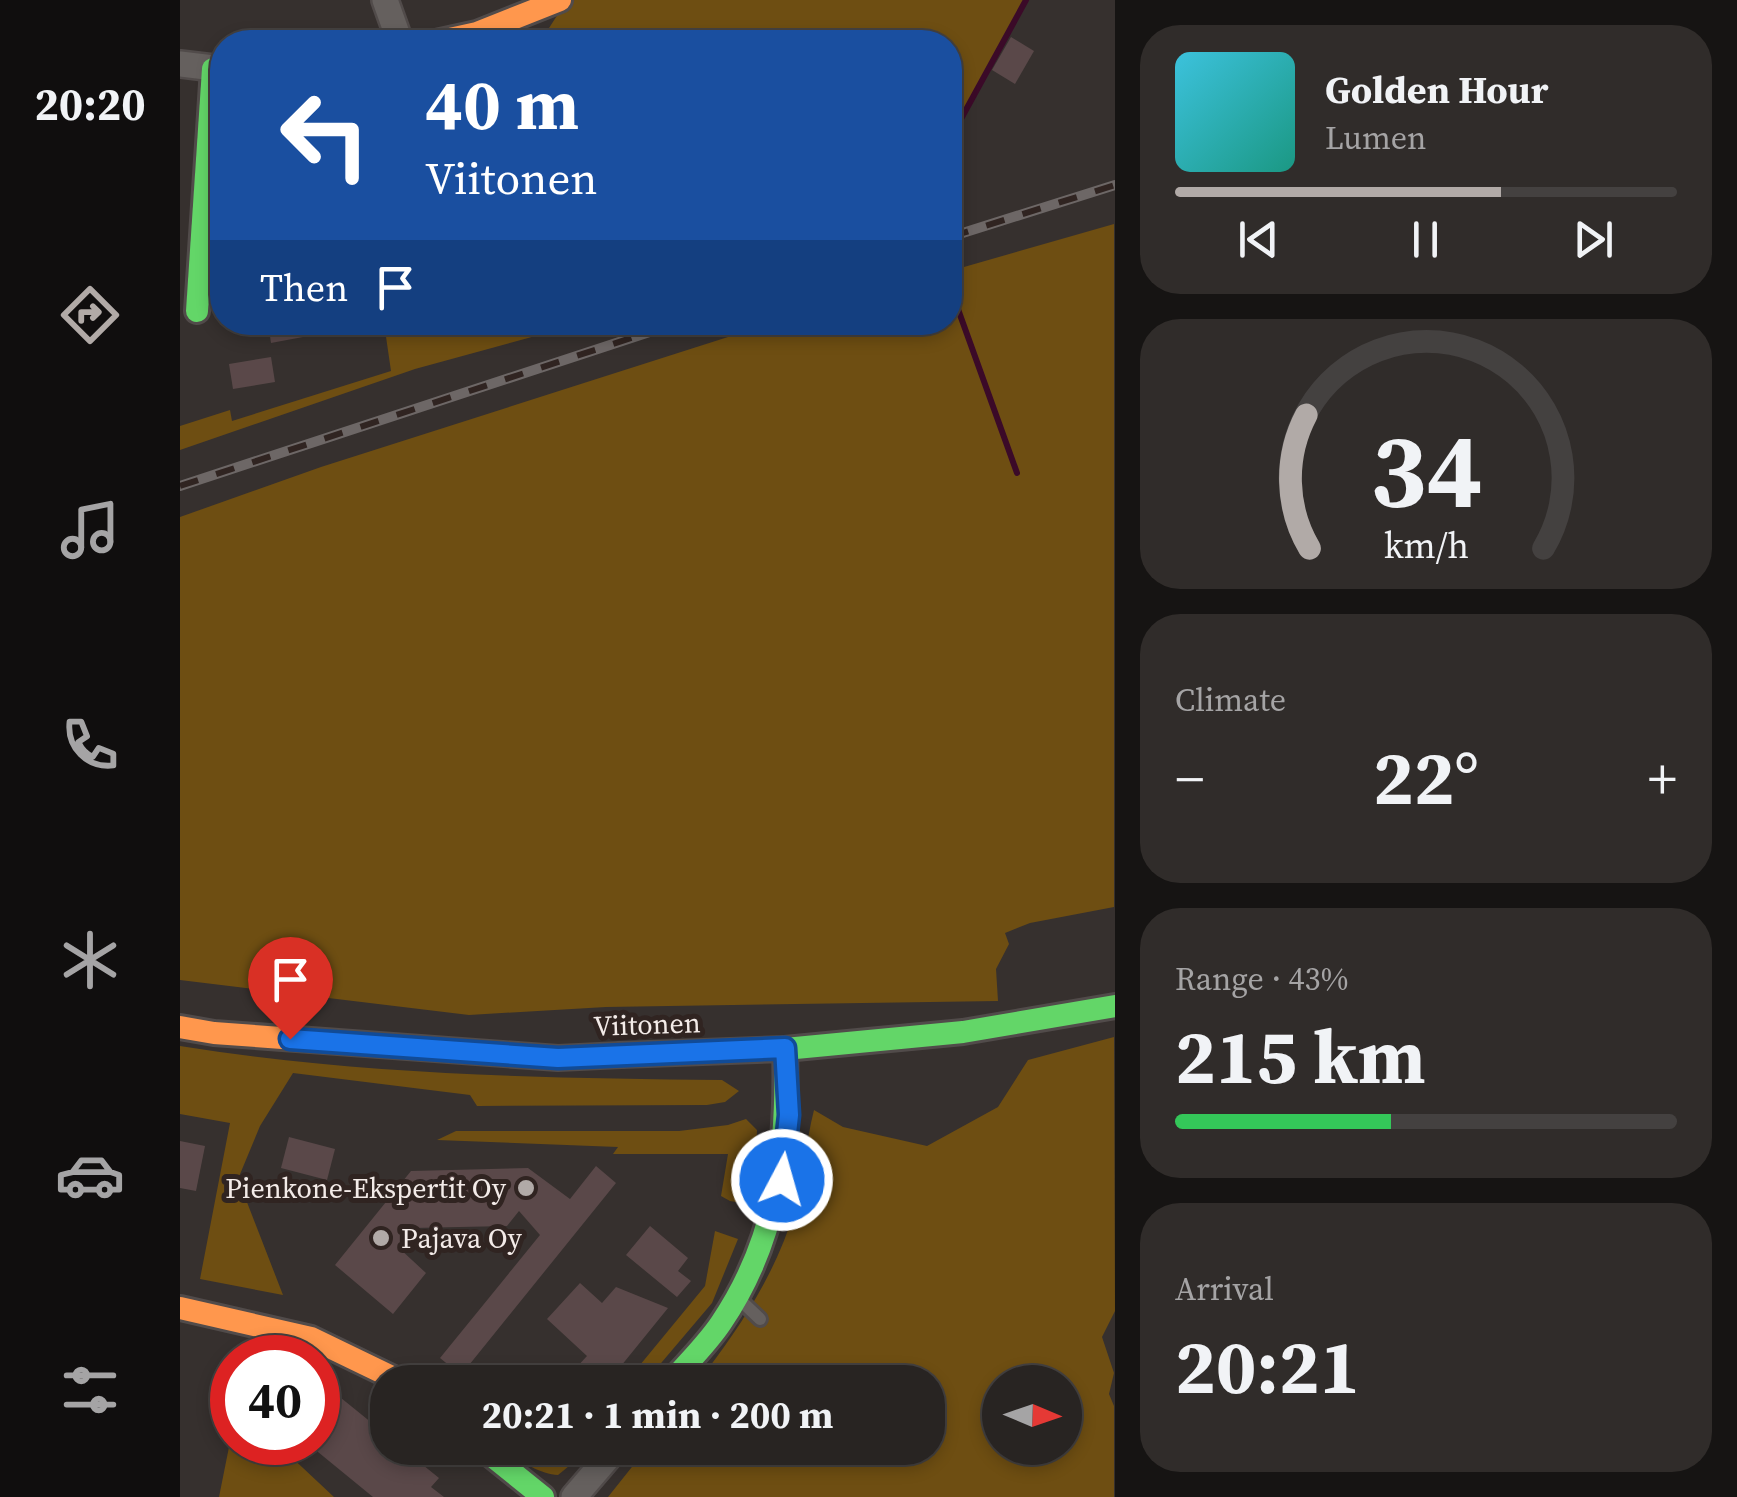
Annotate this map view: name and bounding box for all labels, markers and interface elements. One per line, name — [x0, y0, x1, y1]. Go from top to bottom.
text: 40 m — [425, 56, 579, 152]
text: Golden Hour — [1325, 64, 1548, 116]
icon: left — [260, 70, 390, 200]
text: 20:20 — [34, 73, 146, 135]
text: Lumen — [1325, 116, 1427, 160]
text: Viitonen — [425, 147, 598, 209]
icon: previous — [1231, 212, 1286, 267]
icon: pause — [1398, 212, 1453, 267]
icon: next — [1566, 212, 1621, 267]
icon: arrive — [368, 260, 423, 315]
text: Then — [260, 262, 348, 314]
icon: directions — [55, 280, 125, 350]
text: 34 — [1370, 398, 1482, 541]
icon: music — [55, 495, 125, 565]
text: km/h — [1383, 521, 1469, 570]
text: Climate — [1175, 678, 1286, 722]
icon: phone — [55, 710, 125, 780]
text: 22° — [1373, 726, 1479, 829]
text: − — [1175, 741, 1204, 816]
text: + — [1648, 741, 1677, 816]
icon: climate — [55, 925, 125, 995]
pin — [248, 937, 333, 1040]
icon: arrive — [263, 952, 318, 1007]
text: Range · 43% — [1175, 957, 1349, 1001]
street label: Viitonen — [593, 1003, 701, 1045]
text: 215 km — [1175, 1005, 1426, 1108]
position arrow — [730, 1128, 834, 1232]
icon: car — [55, 1140, 125, 1210]
place label: Pienkone-Ekspertit Oy — [225, 1169, 507, 1207]
marker: Pienkone-Ekspertit Oy — [515, 1177, 537, 1199]
place label: Pajava Oy — [401, 1219, 522, 1257]
marker: Pajava Oy — [370, 1227, 392, 1249]
text: Arrival — [1175, 1267, 1274, 1311]
text: 20:21 — [1175, 1315, 1360, 1418]
speed limit sign: 40 — [210, 1335, 340, 1465]
icon: filters — [55, 1355, 125, 1425]
north arrow — [982, 1365, 1082, 1465]
map controls — [982, 1365, 1082, 1465]
text: 20:21 · 1 min · 200 m — [481, 1389, 834, 1441]

